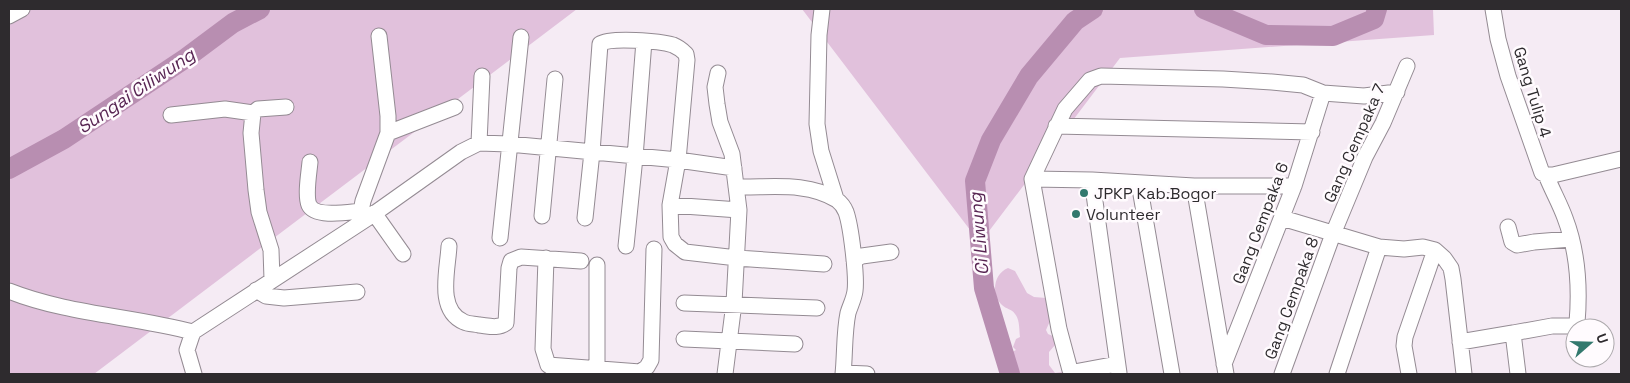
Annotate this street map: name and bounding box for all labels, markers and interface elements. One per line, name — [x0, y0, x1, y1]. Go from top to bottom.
water label: Sungai Ciliwung — [73, 42, 200, 138]
street label: Gang Tulip 4 — [1509, 44, 1556, 140]
street label: Gang Cempaka 7 — [1319, 81, 1390, 206]
street label: Gang Cempaka 6 — [1228, 159, 1293, 287]
place label: JPKP Kab.Bogor — [1094, 183, 1216, 204]
marker: JPKP Kab.Bogor — [1078, 187, 1090, 199]
water label: Ci Liwung — [963, 190, 994, 276]
place label: Volunteer — [1086, 204, 1161, 225]
marker: Volunteer — [1070, 208, 1082, 220]
street label: Gang Cempaka 8 — [1260, 234, 1323, 362]
north arrow — [1565, 318, 1615, 368]
text: U — [1592, 331, 1612, 346]

